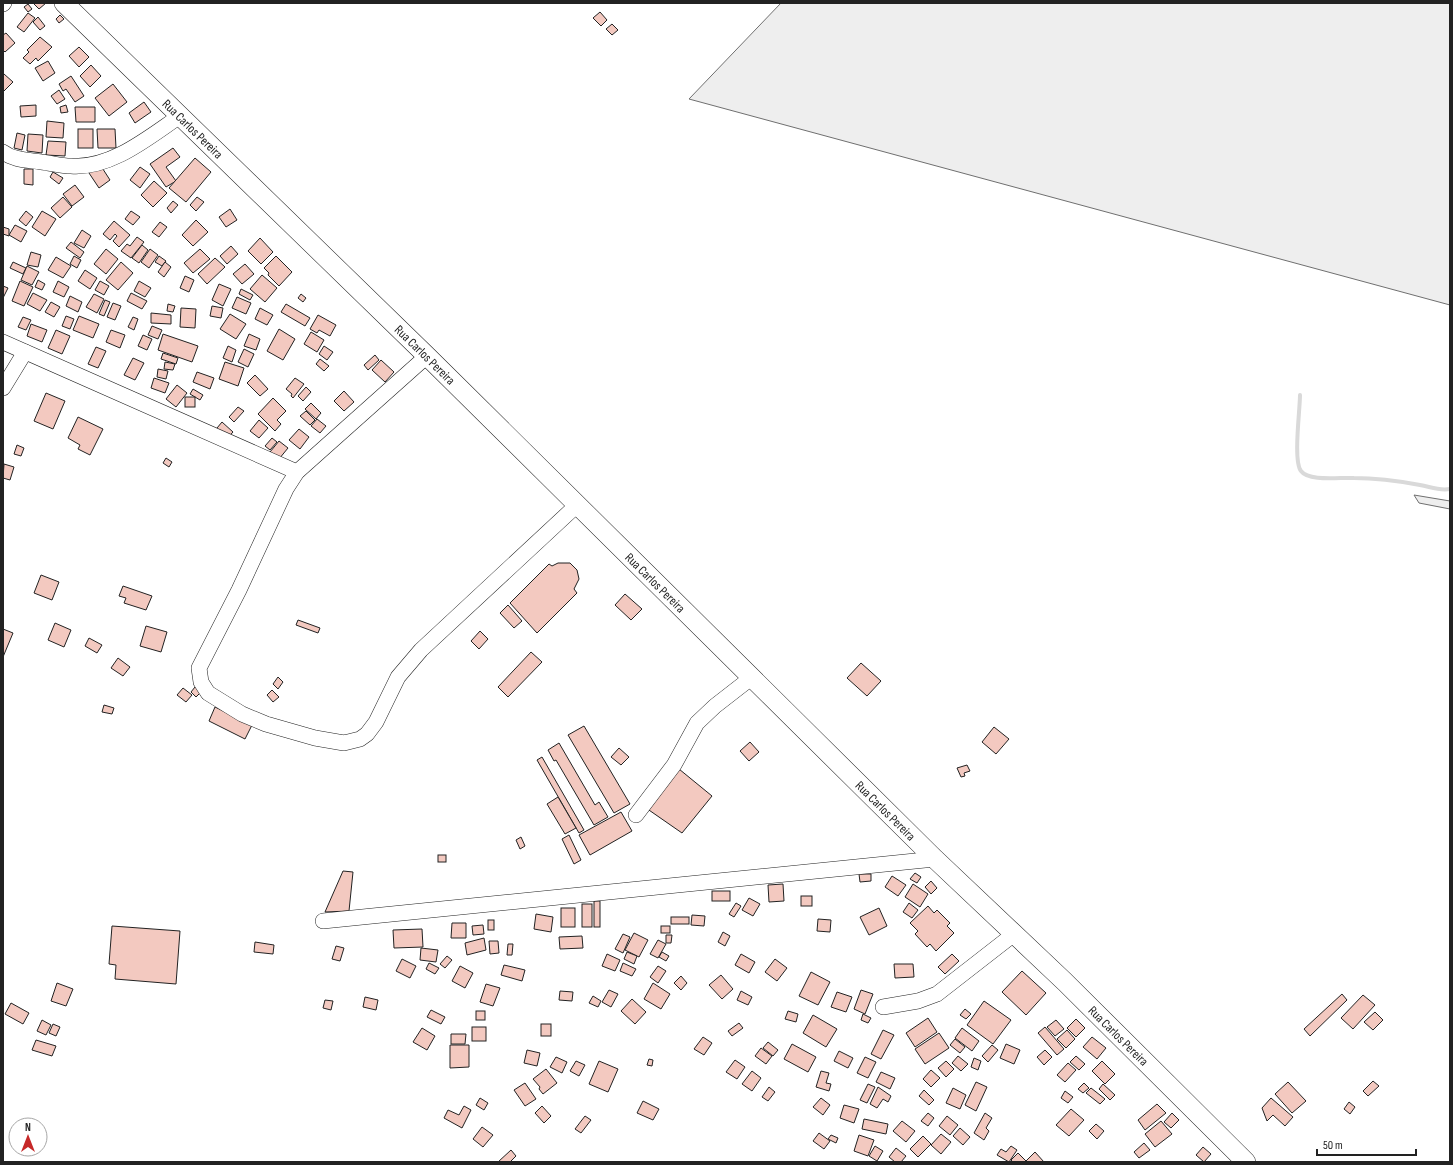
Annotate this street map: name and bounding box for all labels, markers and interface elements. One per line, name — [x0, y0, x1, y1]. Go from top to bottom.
street label: Rua Carlos Pereira — [159, 96, 226, 162]
street label: Rua Carlos Pereira — [391, 322, 458, 388]
street label: Rua Carlos Pereira — [621, 550, 688, 616]
street label: Rua Carlos Pereira — [852, 778, 919, 844]
street label: Rua Carlos Pereira — [1085, 1003, 1151, 1069]
north arrow — [8, 1117, 48, 1157]
text: N — [25, 1121, 31, 1134]
scale bar — [1317, 1131, 1416, 1157]
text: 50 m — [1323, 1138, 1343, 1153]

